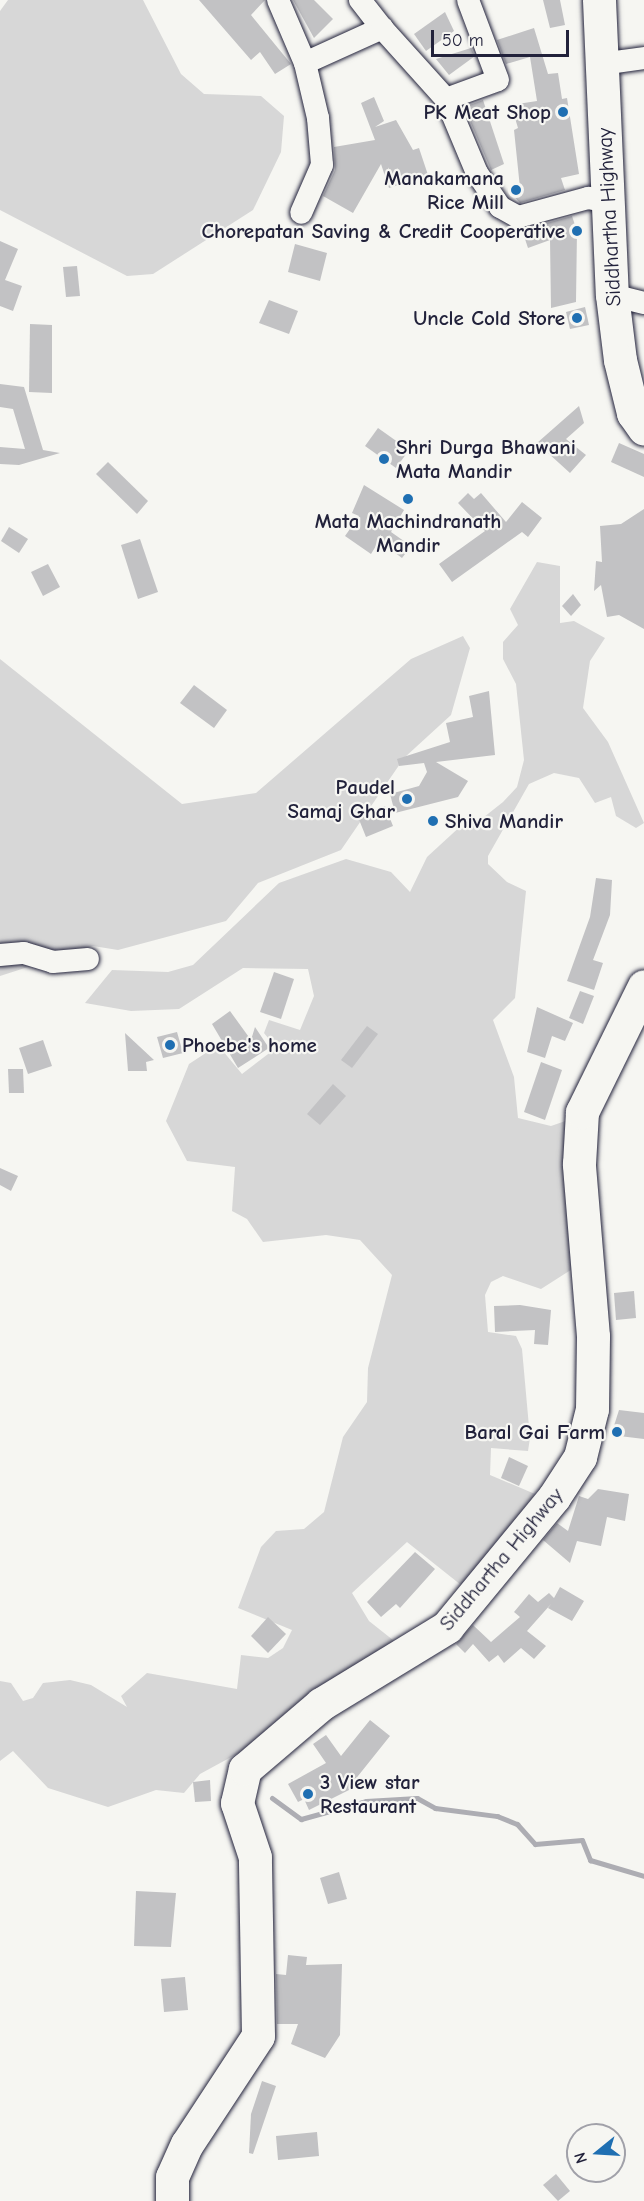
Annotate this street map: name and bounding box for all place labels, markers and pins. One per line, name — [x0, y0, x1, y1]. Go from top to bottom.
place label: PK Meat Shop — [423, 99, 551, 125]
marker: PK Meat Shop — [556, 105, 570, 119]
place label: Manakamana Rice Mill — [384, 165, 504, 215]
marker: Manakamana Rice Mill — [509, 183, 523, 197]
place label: Chorepatan Saving & Credit Cooperative — [201, 218, 565, 244]
marker: Chorepatan Saving & Credit Cooperative — [570, 224, 584, 238]
place label: Uncle Cold Store — [413, 305, 565, 331]
marker: Uncle Cold Store — [570, 311, 584, 325]
place label: Shri Durga Bhawani Mata Mandir — [396, 434, 576, 484]
marker: Shri Durga Bhawani Mata Mandir — [377, 452, 391, 466]
marker: Mata Machindranath Mandir — [401, 492, 415, 506]
place label: Mata Machindranath Mandir — [315, 508, 501, 558]
place label: Paudel Samaj Ghar — [287, 774, 395, 824]
marker: Paudel Samaj Ghar — [400, 792, 414, 806]
place label: Shiva Mandir — [445, 808, 563, 834]
marker: Shiva Mandir — [426, 814, 440, 828]
place label: Phoebe's home — [182, 1032, 317, 1058]
marker: Phoebe's home — [163, 1038, 177, 1052]
place label: Baral Gai Farm — [464, 1419, 605, 1445]
marker: Baral Gai Farm — [610, 1425, 624, 1439]
place label: 3 View star Restaurant — [320, 1769, 419, 1819]
marker: 3 View star Restaurant — [301, 1787, 315, 1801]

